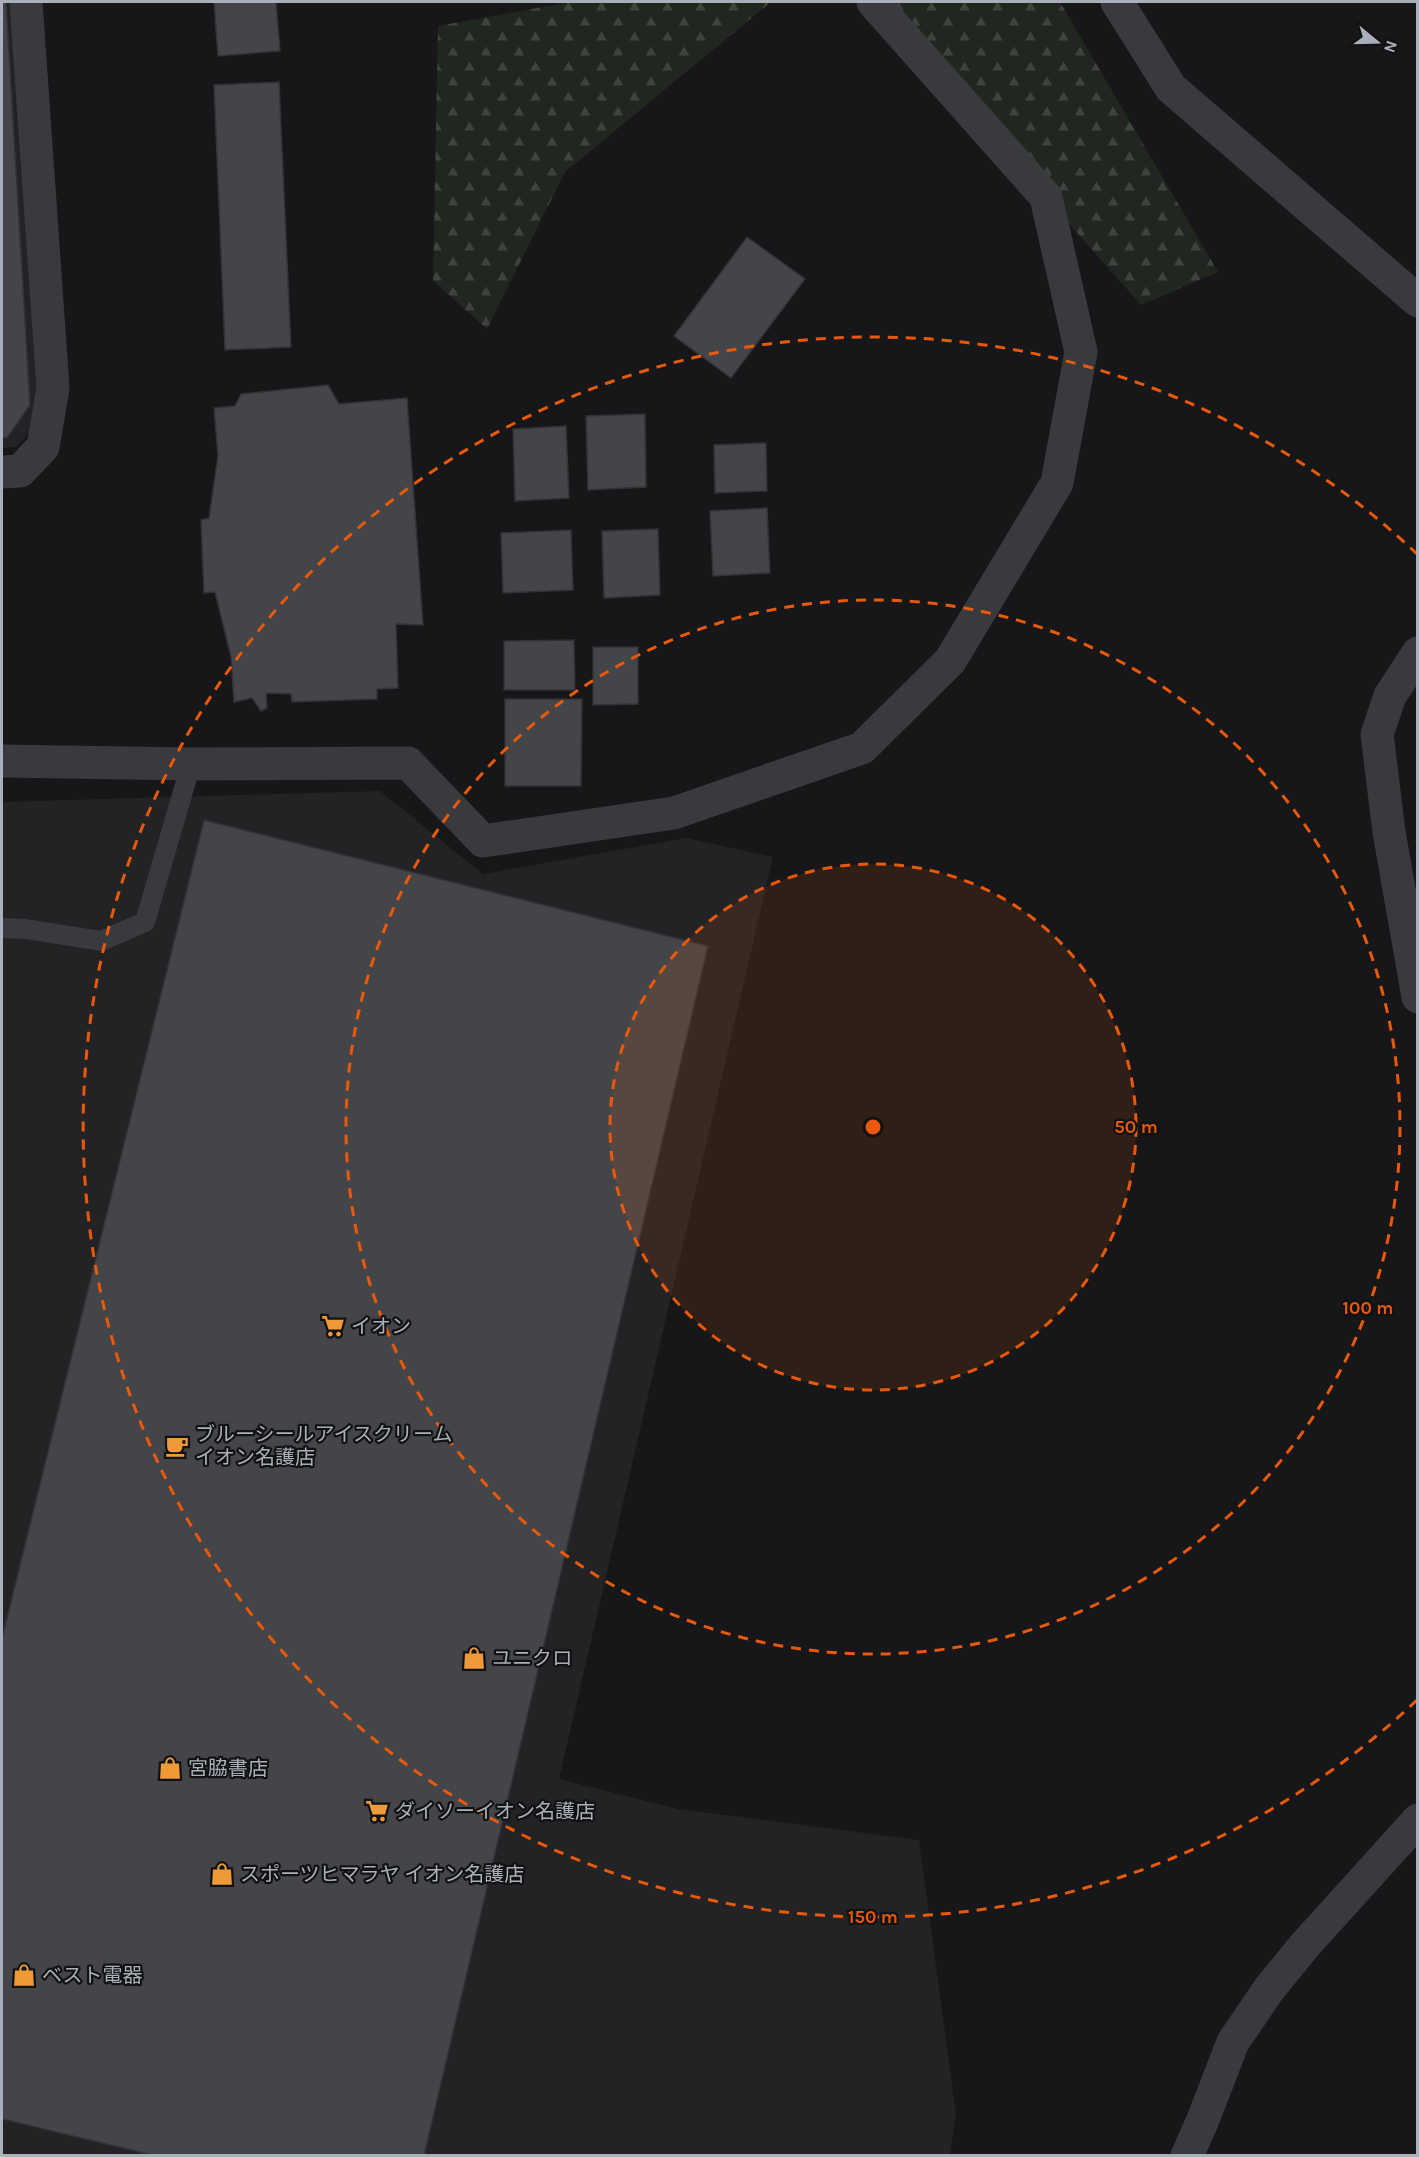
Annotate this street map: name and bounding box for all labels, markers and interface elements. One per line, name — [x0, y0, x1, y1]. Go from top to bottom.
north arrow — [1347, 12, 1407, 72]
text: N — [1380, 38, 1402, 55]
text: 50 m — [1114, 1116, 1158, 1138]
centre of rings — [863, 1117, 883, 1137]
text: 100 m — [1343, 1297, 1393, 1319]
supermarket icon: イオン — [320, 1313, 346, 1339]
place label: イオン — [351, 1315, 411, 1338]
place label: ブルーシールアイスクリーム イオン名護店 — [195, 1423, 452, 1469]
cafe icon: ブルーシールアイスクリーム イオン名護店 — [164, 1433, 190, 1459]
shop icon: ユニクロ — [461, 1645, 487, 1671]
place label: ユニクロ — [492, 1647, 572, 1670]
shop icon: 宮脇書店 — [157, 1755, 183, 1781]
place label: 宮脇書店 — [188, 1757, 268, 1780]
supermarket icon: ダイソーイオン名護店 — [364, 1798, 390, 1824]
place label: ダイソーイオン名護店 — [395, 1800, 595, 1823]
shop icon: スポーツヒマラヤ イオン名護店 — [209, 1861, 235, 1887]
place label: スポーツヒマラヤ イオン名護店 — [240, 1863, 524, 1886]
text: 150 m — [848, 1906, 898, 1928]
shop icon: ベスト電器 — [11, 1962, 37, 1988]
place label: ベスト電器 — [42, 1964, 142, 1987]

